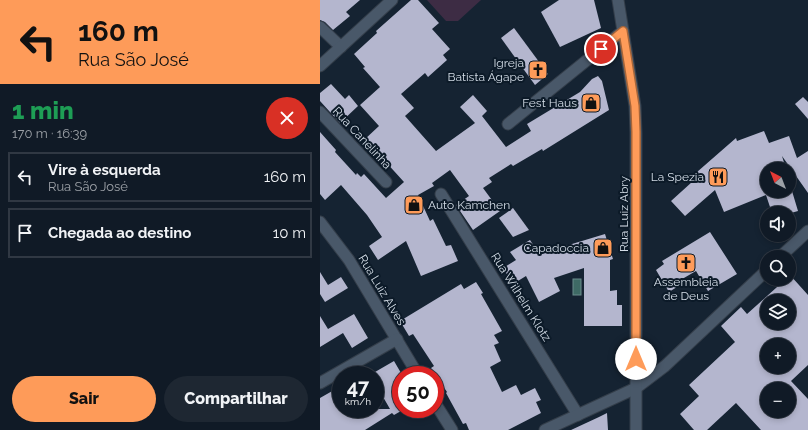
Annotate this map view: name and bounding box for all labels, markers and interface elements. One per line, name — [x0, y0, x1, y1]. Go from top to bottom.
text: 160 m — [78, 15, 159, 48]
icon: left — [12, 16, 64, 68]
pin — [584, 32, 618, 66]
icon: arrive — [590, 38, 612, 60]
text: Rua São José — [78, 49, 189, 70]
place label: Igreja Batista Ágape — [447, 56, 524, 84]
church icon: Igreja Batista Ágape — [527, 59, 549, 81]
shop icon: Fest Haus — [580, 92, 602, 114]
text: 1 min — [12, 96, 74, 125]
place label: Fest Haus — [522, 96, 577, 110]
button: close — [266, 97, 308, 139]
street label: Rua Canelinha — [330, 104, 394, 172]
text: 170 m · 16:39 — [12, 126, 87, 141]
text: Vire à esquerda — [48, 161, 161, 179]
north arrow — [760, 162, 796, 198]
map controls — [760, 162, 796, 418]
icon: left — [14, 166, 36, 188]
restaurant icon: La Spezia — [707, 166, 729, 188]
text: 160 m — [264, 168, 306, 186]
place label: La Spezia — [651, 170, 704, 184]
street label: Rua Luiz Abry — [617, 175, 631, 252]
text: Rua São José — [48, 179, 128, 194]
shop icon: Auto Kamchen — [403, 194, 425, 216]
place label: Auto Kamchen — [428, 198, 510, 212]
button: sound — [760, 206, 796, 242]
icon: arrive — [14, 222, 36, 244]
text: Chegada ao destino — [48, 224, 191, 242]
text: 10 m — [273, 224, 306, 242]
shop icon: Capadoccia — [592, 237, 614, 259]
place label: Capadoccia — [523, 241, 589, 255]
street label: Rua Wilhelm Klotz — [488, 250, 554, 344]
button: search — [760, 250, 796, 286]
street label: Rua Luiz Alves — [355, 252, 409, 328]
church icon: Assembleia de Deus — [675, 252, 697, 274]
place label: Assembleia de Deus — [654, 275, 718, 303]
button: layers — [760, 294, 796, 330]
position arrow — [615, 338, 657, 380]
button: + — [760, 338, 796, 374]
speed limit sign: 50 — [392, 366, 444, 418]
text: 47 — [347, 375, 369, 399]
button: Sair — [12, 376, 156, 422]
button: Compartilhar — [164, 376, 308, 422]
button: − — [760, 382, 796, 418]
text: km/h — [345, 396, 371, 407]

